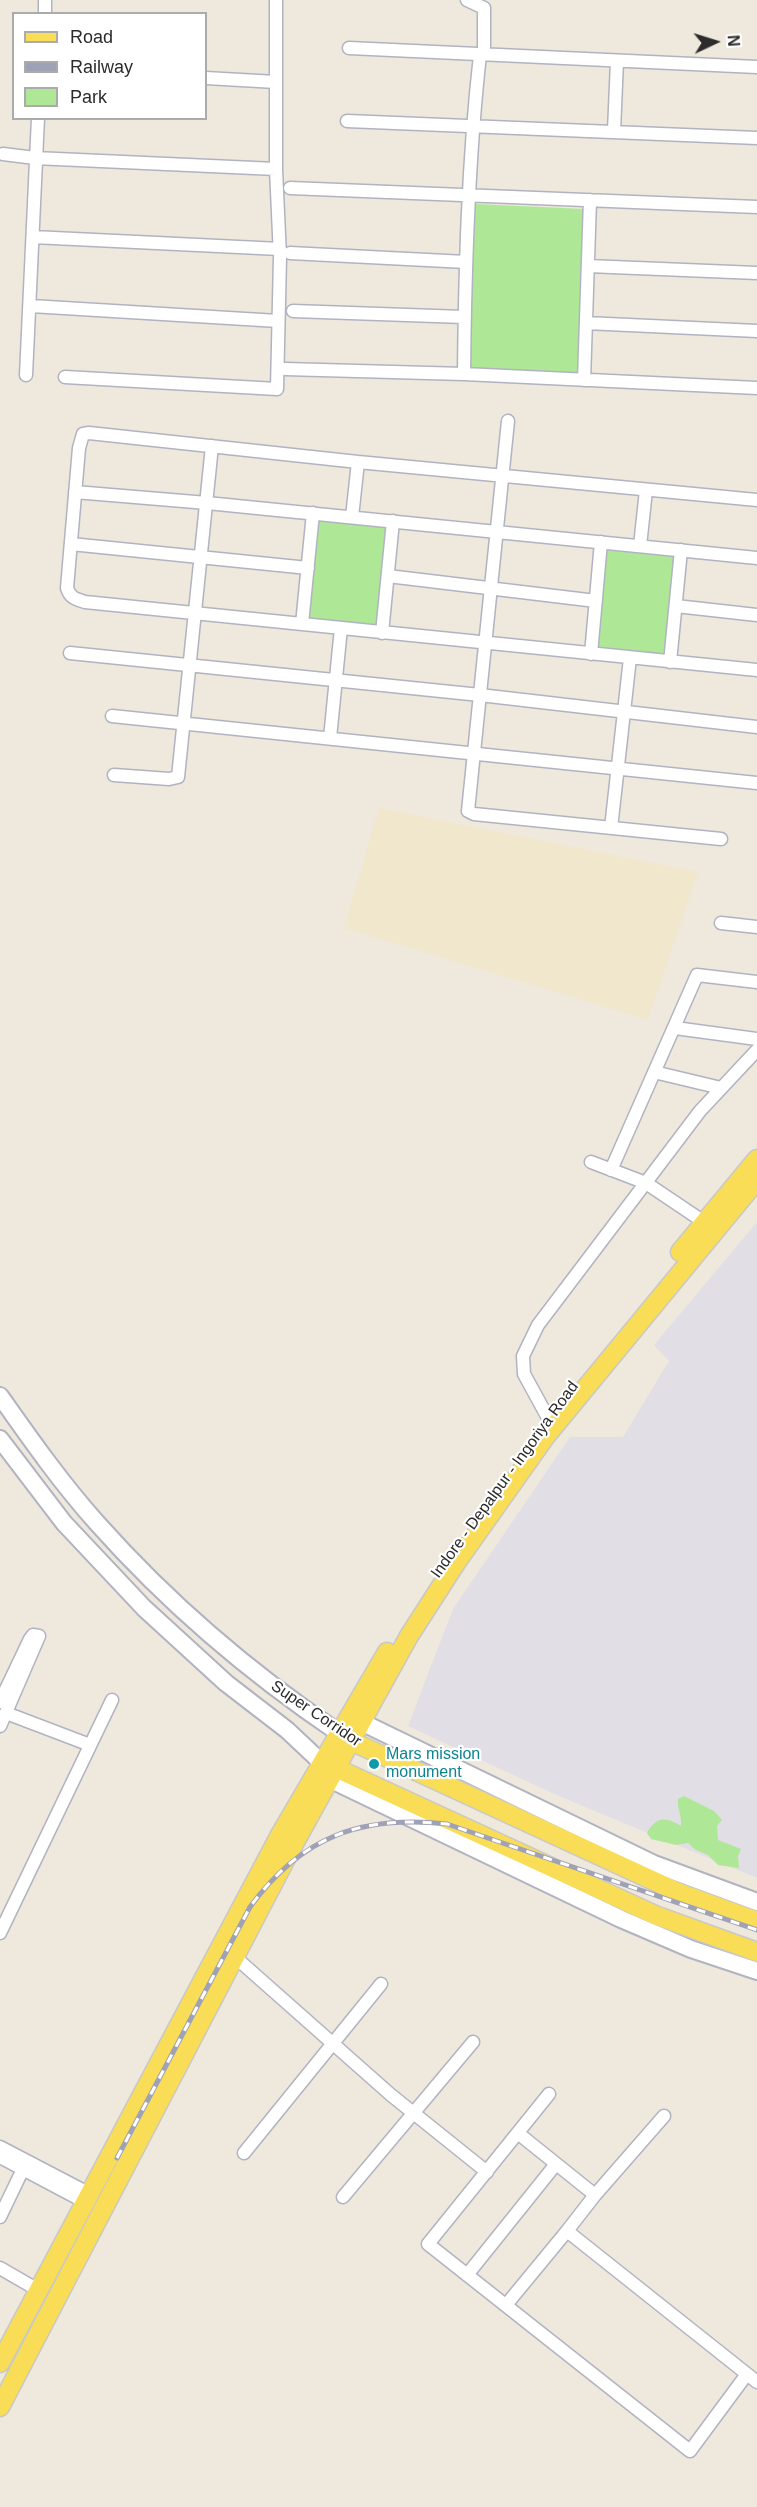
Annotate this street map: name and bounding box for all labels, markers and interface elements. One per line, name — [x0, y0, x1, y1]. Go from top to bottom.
legend — [12, 12, 207, 120]
north arrow — [685, 12, 745, 72]
text: Road — [70, 27, 113, 47]
text: N — [725, 34, 742, 47]
text: Railway — [70, 57, 133, 77]
text: Park — [70, 87, 107, 107]
street label: Indore - Depalpur - Ingoriya Road — [427, 1378, 583, 1582]
street label: Super Corridor — [267, 1677, 365, 1751]
place label: Mars mission monument — [386, 1745, 480, 1783]
marker: Mars mission monument — [367, 1757, 381, 1771]

